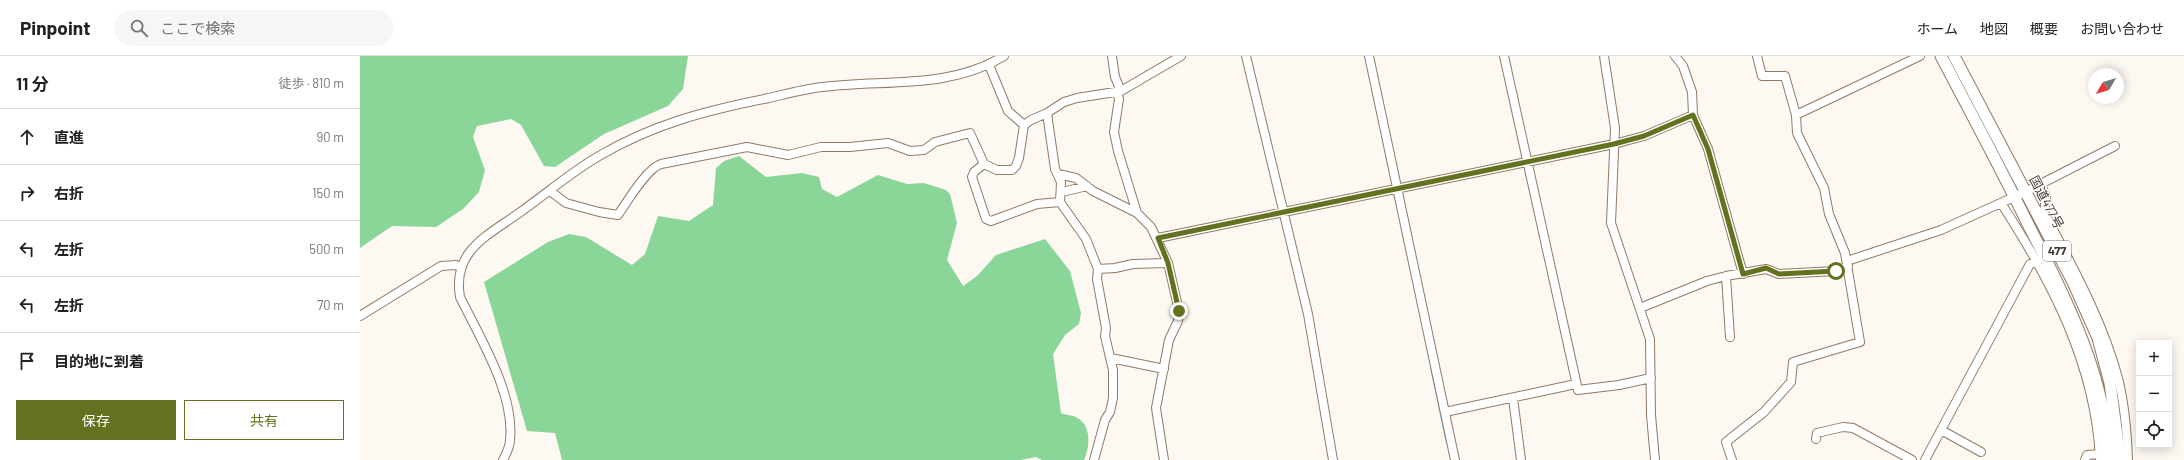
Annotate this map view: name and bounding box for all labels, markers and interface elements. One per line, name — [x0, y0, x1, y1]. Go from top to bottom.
search box — [114, 10, 394, 46]
text: Pinpoint — [20, 16, 90, 39]
icon: search — [128, 17, 150, 39]
text: ここで検索 — [160, 19, 235, 37]
text: ホーム — [1916, 20, 1958, 37]
text: 地図 — [1980, 20, 2008, 37]
text: 概要 — [2030, 20, 2058, 37]
text: お問い合わせ — [2080, 20, 2164, 37]
north arrow — [2088, 68, 2124, 104]
text: 11 分 — [16, 73, 49, 93]
text: 徒歩 · 810 m — [278, 75, 344, 91]
icon: ahead — [16, 126, 38, 148]
text: 直進 — [54, 128, 84, 146]
text: 90 m — [317, 129, 344, 145]
street label: 国道477号 — [2026, 173, 2068, 231]
icon: right — [16, 182, 38, 204]
text: 右折 — [54, 184, 84, 202]
text: 150 m — [312, 185, 344, 201]
icon: left — [16, 238, 38, 260]
text: 左折 — [54, 240, 84, 258]
text: 500 m — [309, 241, 344, 257]
road number: 477 — [2043, 241, 2071, 261]
route start — [1827, 262, 1845, 280]
icon: left — [16, 294, 38, 316]
text: 左折 — [54, 296, 84, 314]
text: 70 m — [317, 297, 344, 313]
route end — [1170, 302, 1188, 320]
map controls — [2136, 340, 2172, 448]
button: + — [2136, 340, 2172, 376]
icon: arrive — [16, 350, 38, 372]
text: 目的地に到着 — [54, 352, 144, 370]
button: − — [2136, 376, 2172, 412]
button: 保存 — [16, 400, 176, 440]
button: 共有 — [184, 400, 344, 440]
button: locate — [2136, 412, 2172, 448]

